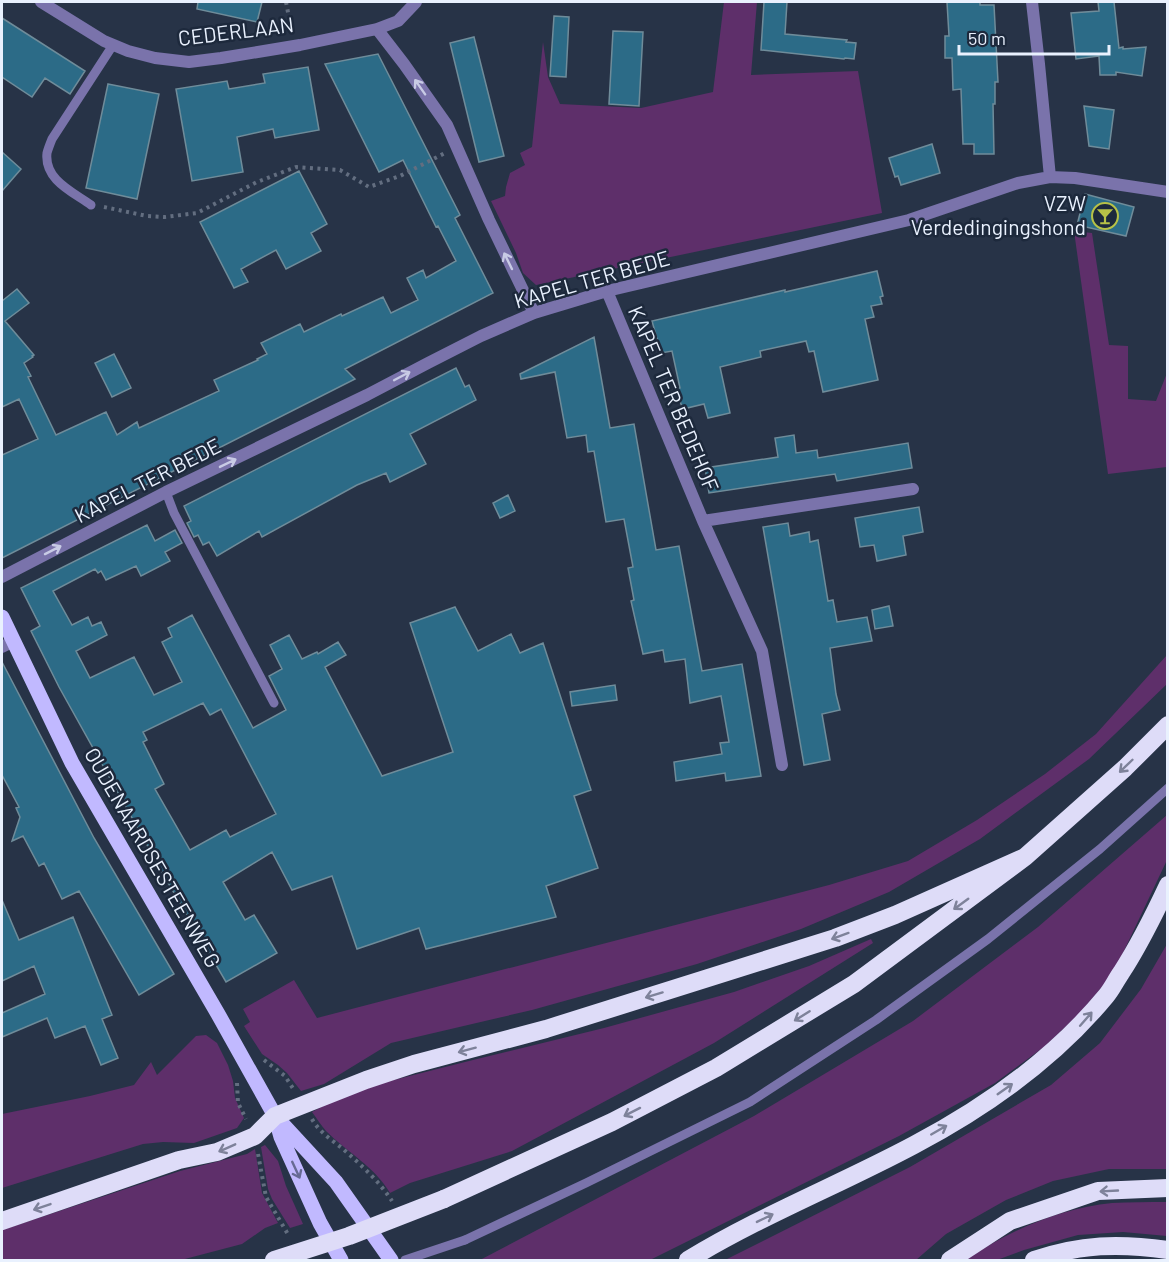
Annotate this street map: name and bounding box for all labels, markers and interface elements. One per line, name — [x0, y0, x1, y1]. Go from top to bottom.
street label: CEDERLAAN — [176, 11, 295, 50]
scale bar — [959, 18, 1109, 56]
text: 50 m — [968, 27, 1006, 49]
one-way arrow — [414, 80, 426, 96]
place label: VZW Verdedingingshond — [911, 190, 1086, 239]
bar icon: VZW Verdedingingshond — [1090, 201, 1120, 231]
street label: KAPEL TER BEDE — [511, 244, 672, 313]
one-way arrow — [502, 252, 514, 270]
street label: KAPEL TER BEDEHOF — [624, 302, 725, 495]
one-way arrow — [393, 370, 411, 381]
street label: KAPEL TER BEDE — [70, 432, 225, 527]
one-way arrow — [218, 456, 236, 468]
one-way arrow — [44, 544, 62, 556]
street label: OUDENAARDSESTEENWEG — [80, 743, 227, 972]
one-way arrow — [1119, 759, 1134, 773]
one-way arrow — [954, 898, 970, 911]
one-way arrow — [831, 931, 850, 942]
one-way arrow — [645, 990, 664, 1001]
one-way arrow — [793, 1009, 810, 1022]
one-way arrow — [1079, 1012, 1093, 1027]
one-way arrow — [458, 1044, 477, 1056]
one-way arrow — [996, 1083, 1012, 1095]
one-way arrow — [624, 1106, 641, 1118]
one-way arrow — [931, 1124, 948, 1136]
one-way arrow — [219, 1143, 237, 1154]
one-way arrow — [291, 1160, 302, 1178]
one-way arrow — [1100, 1185, 1120, 1196]
one-way arrow — [33, 1202, 52, 1213]
one-way arrow — [756, 1211, 774, 1223]

